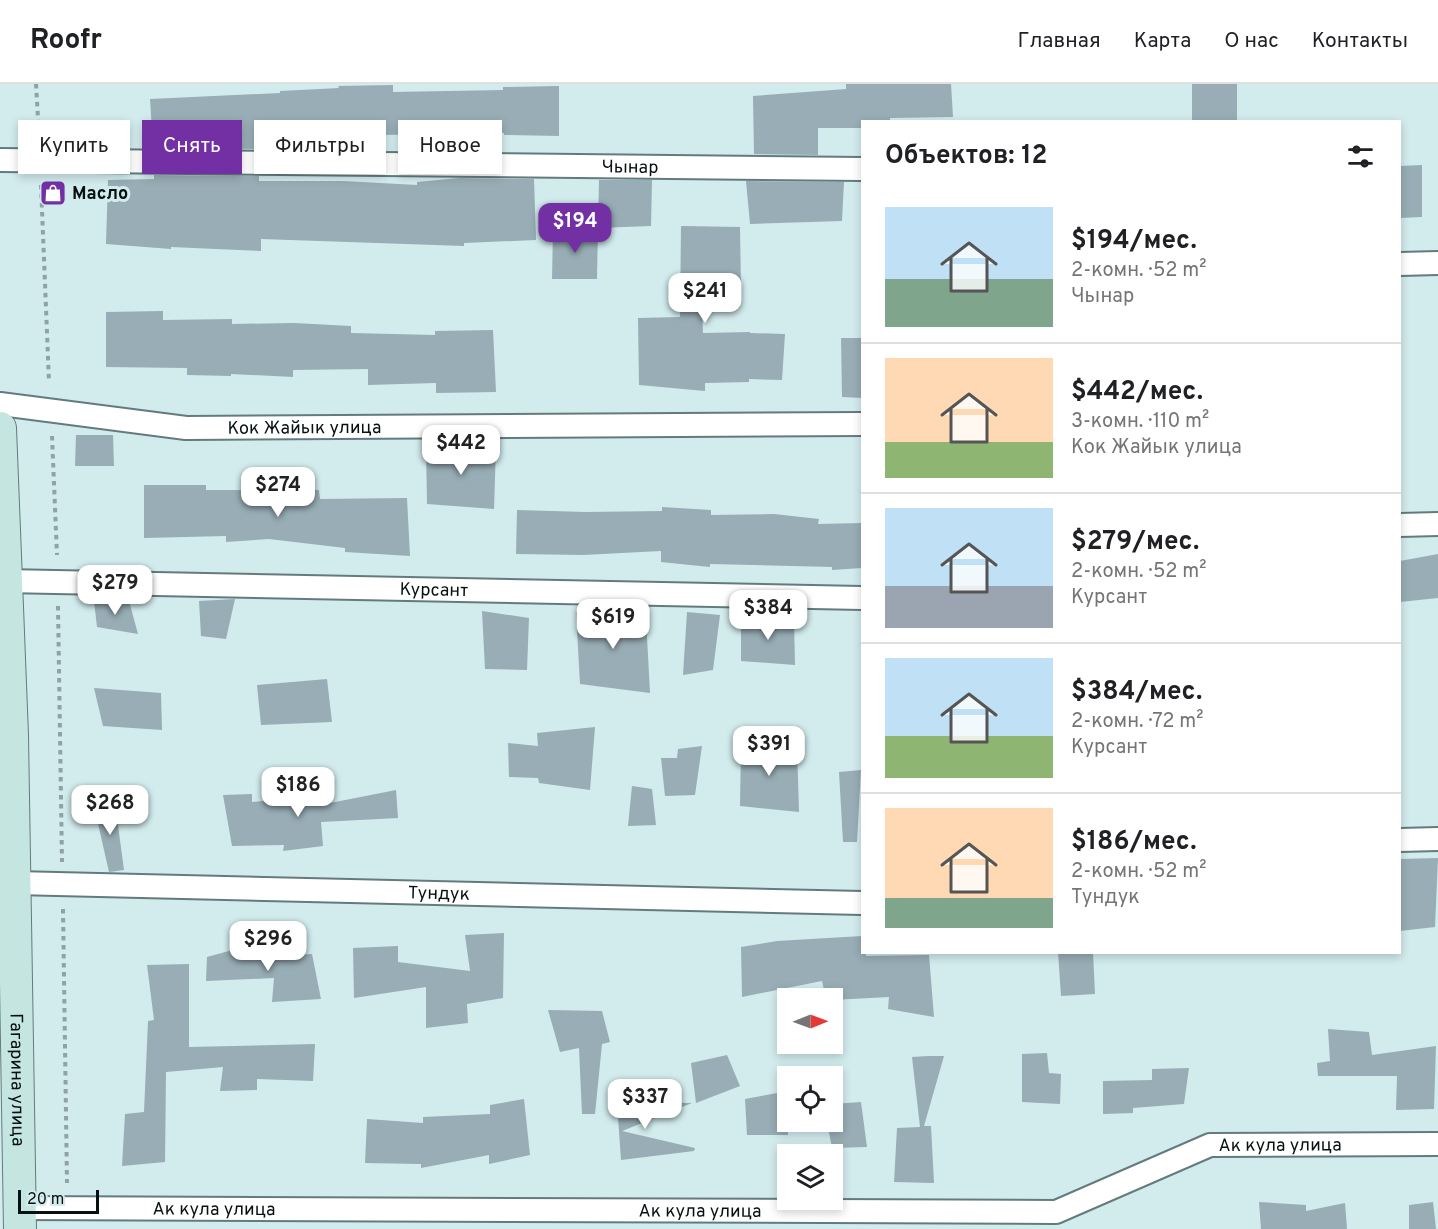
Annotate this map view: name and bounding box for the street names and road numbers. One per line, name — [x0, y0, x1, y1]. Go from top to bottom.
street label: Чынар — [601, 156, 659, 180]
street label: Кок Жайык улица — [227, 417, 381, 441]
street label: Курсант — [399, 579, 469, 603]
street label: Тундук — [408, 882, 470, 907]
street label: Гагарина улица — [4, 1013, 29, 1147]
street label: Ак кула улица — [1218, 1134, 1342, 1158]
street label: Ак кула улица — [152, 1199, 276, 1222]
street label: Ак кула улица — [638, 1200, 762, 1224]

